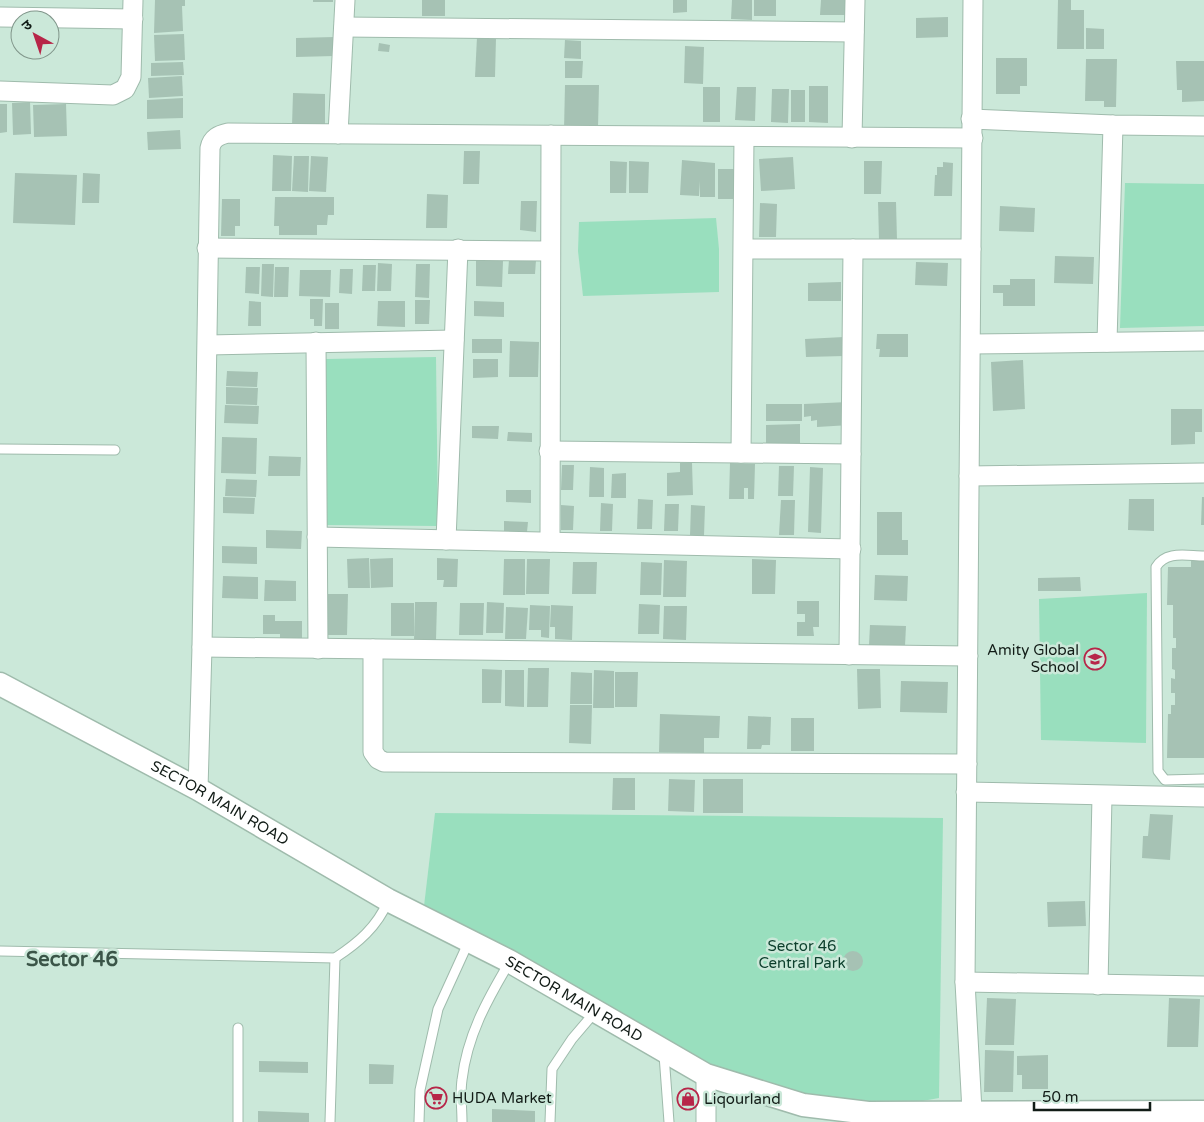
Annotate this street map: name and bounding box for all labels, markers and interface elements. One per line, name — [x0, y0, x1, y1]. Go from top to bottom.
north arrow — [10, 10, 60, 60]
text: उ — [18, 16, 36, 35]
place label: Amity Global School — [987, 641, 1079, 676]
school or university icon: Amity Global School — [1083, 647, 1107, 671]
street label: SECTOR MAIN ROAD — [148, 757, 292, 849]
park label: Sector 46 Central Park — [758, 937, 846, 972]
district label: Sector 46 — [26, 948, 118, 972]
street label: SECTOR MAIN ROAD — [502, 952, 646, 1046]
scale bar — [1034, 1080, 1150, 1112]
supermarket icon: HUDA Market — [424, 1086, 448, 1110]
shop icon: Liqourland — [676, 1087, 700, 1111]
text: 50 m — [1042, 1088, 1079, 1106]
place label: HUDA Market — [452, 1089, 552, 1107]
place label: Liqourland — [704, 1090, 781, 1108]

